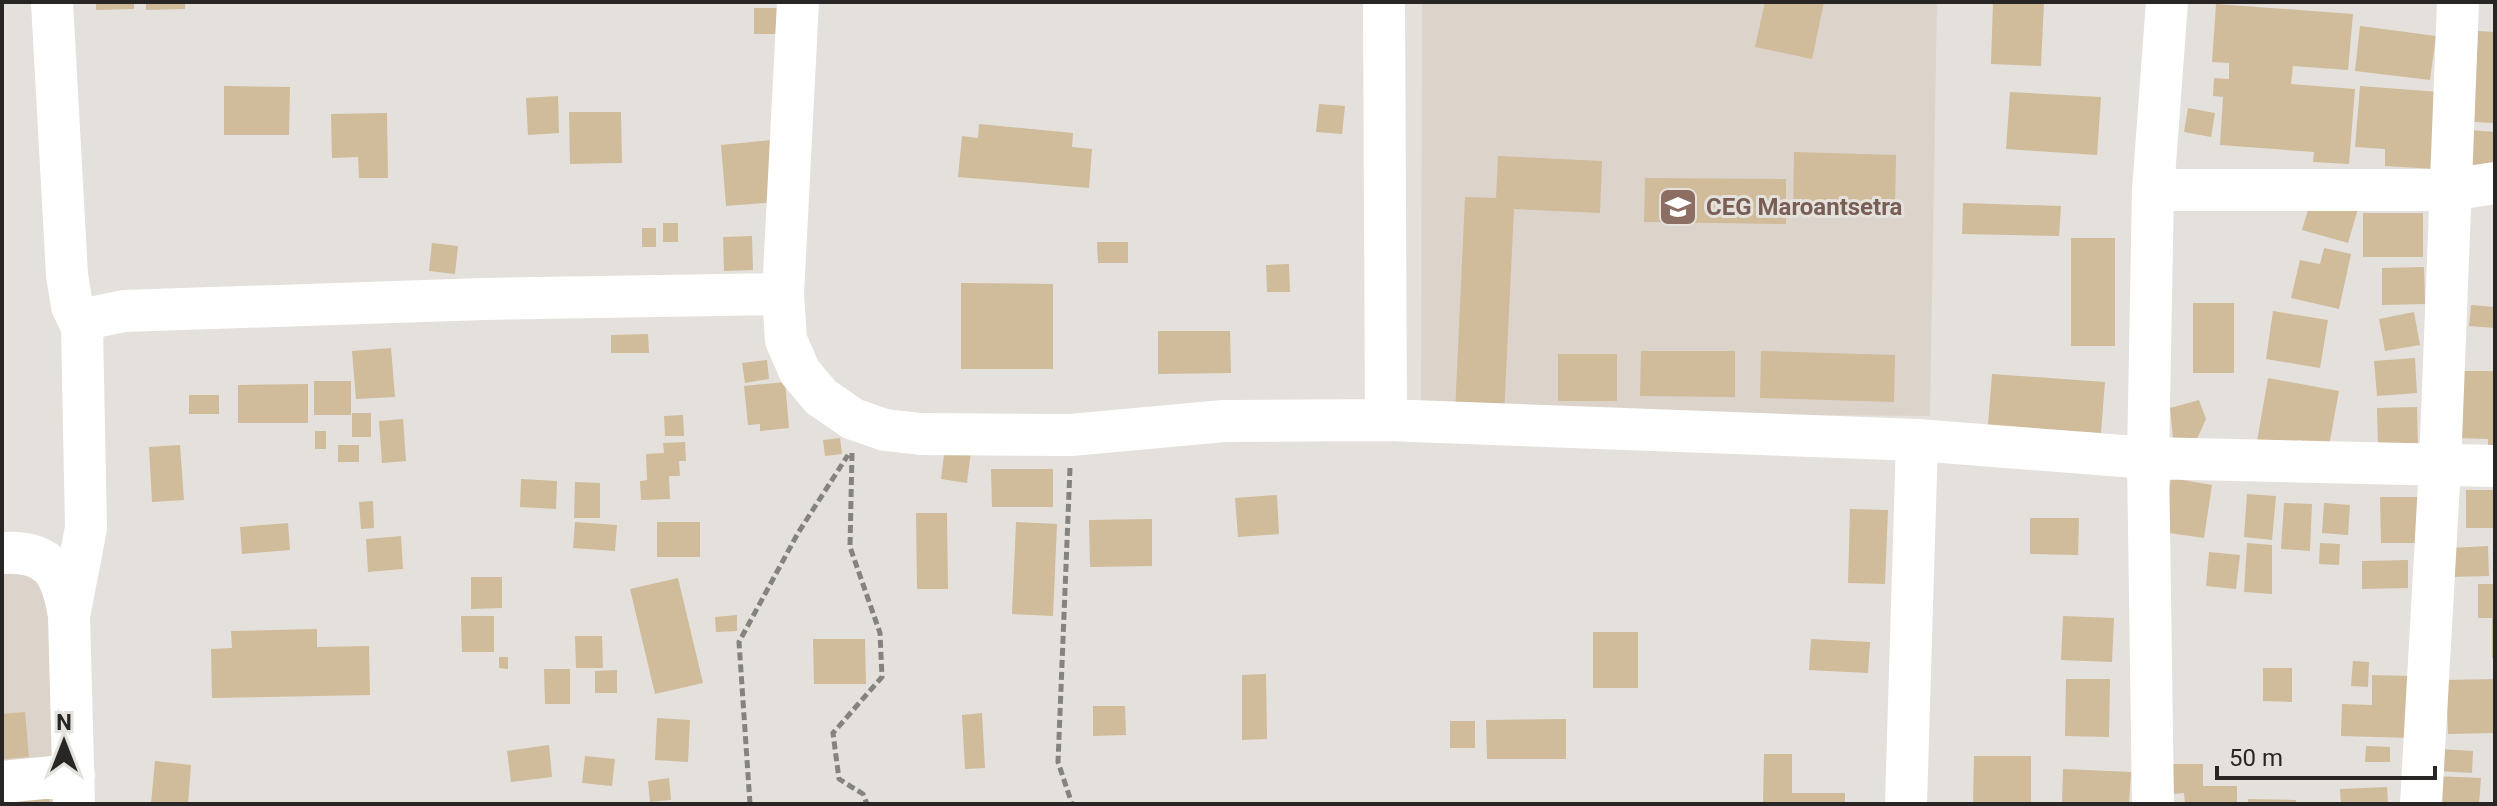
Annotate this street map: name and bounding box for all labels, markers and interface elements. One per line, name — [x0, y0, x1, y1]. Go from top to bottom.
school or university icon: CEG Maroantsetra — [1657, 186, 1699, 228]
place label: CEG Maroantsetra — [1706, 193, 1903, 221]
north arrow — [24, 702, 104, 782]
text: N — [56, 710, 72, 735]
scale bar — [2217, 730, 2435, 780]
text: 50 m — [2229, 744, 2283, 772]

